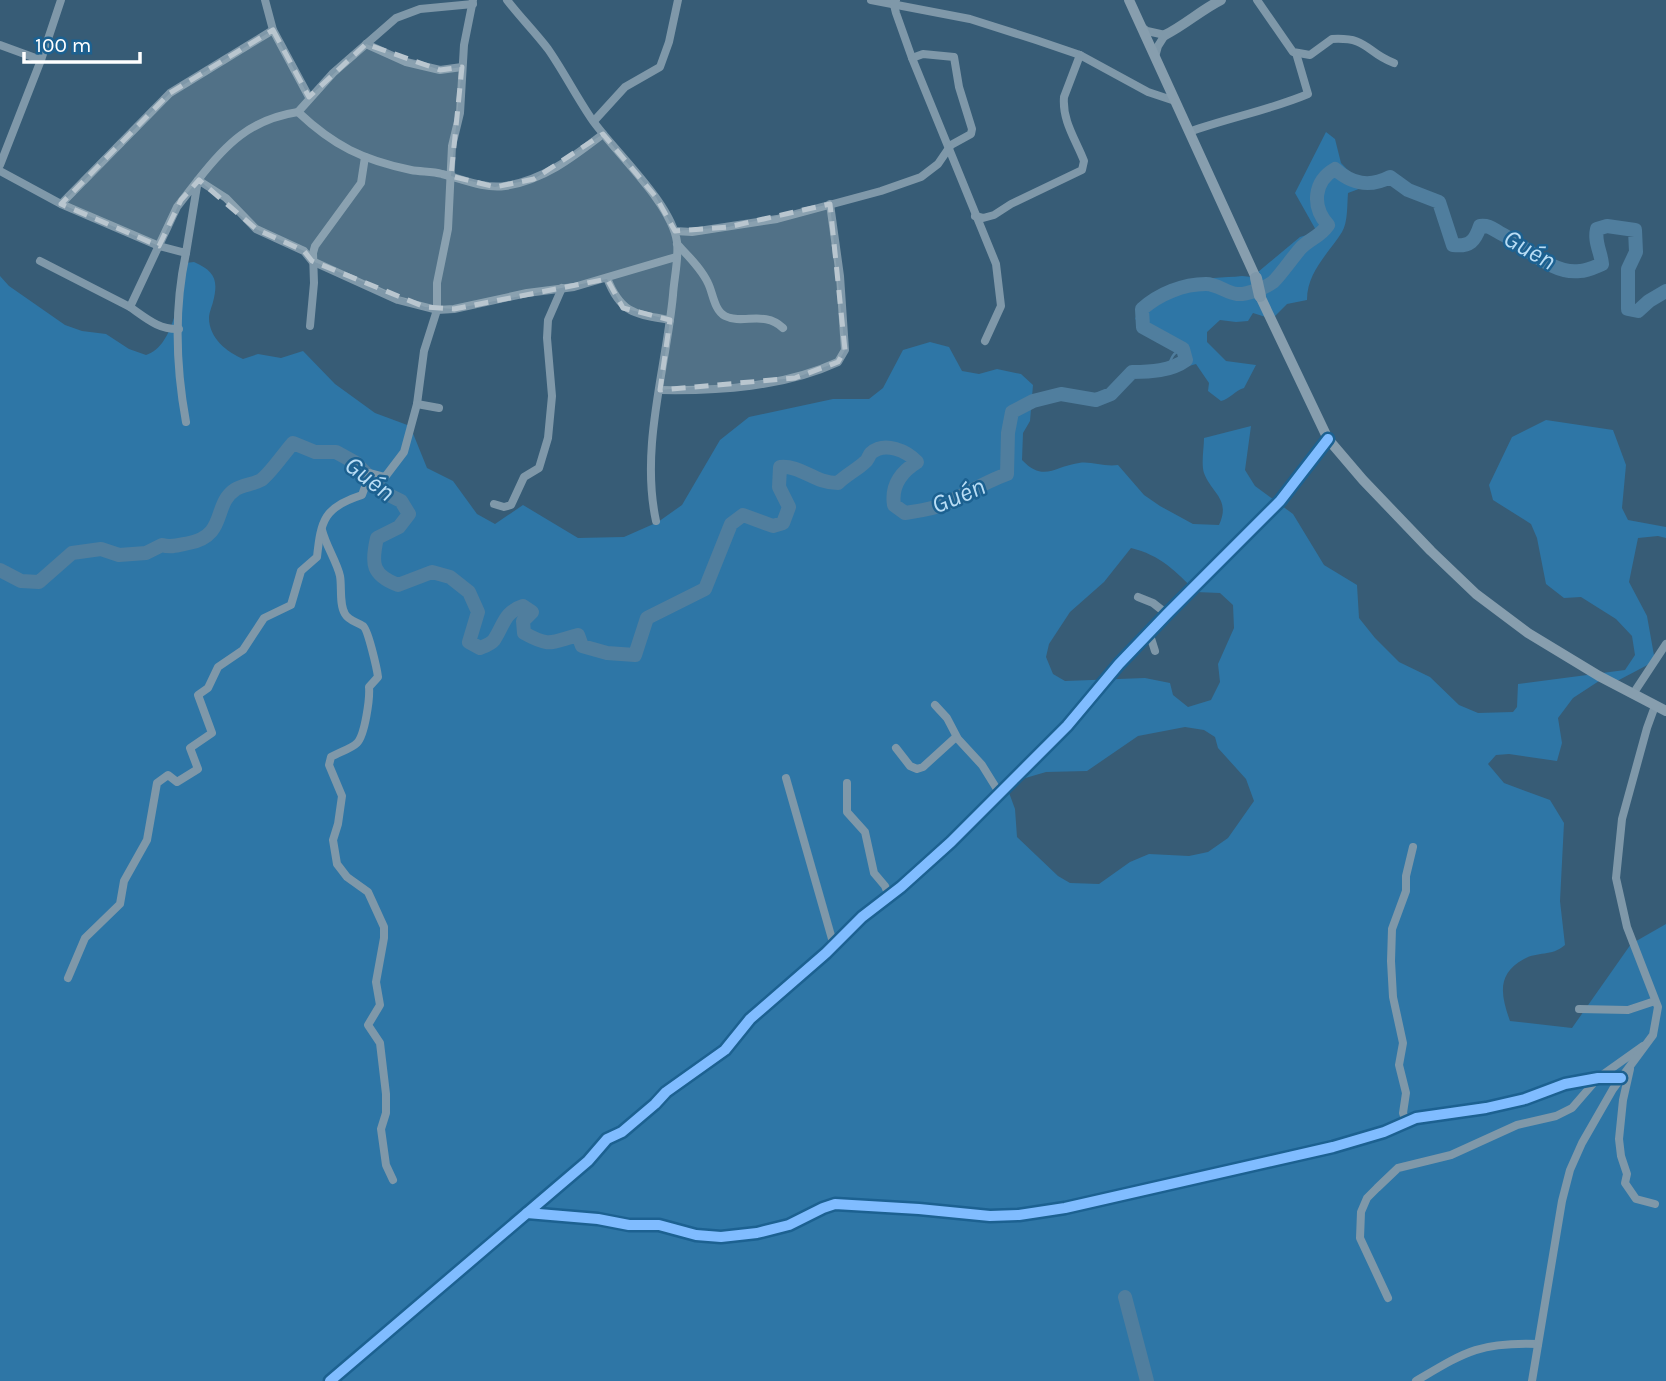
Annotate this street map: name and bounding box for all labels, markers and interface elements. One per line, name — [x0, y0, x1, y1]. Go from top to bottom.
scale bar — [24, 21, 140, 65]
text: 100 m — [35, 33, 92, 57]
water label: Guén — [1498, 222, 1561, 277]
water label: Guén — [338, 449, 401, 508]
water label: Guén — [927, 470, 990, 521]

